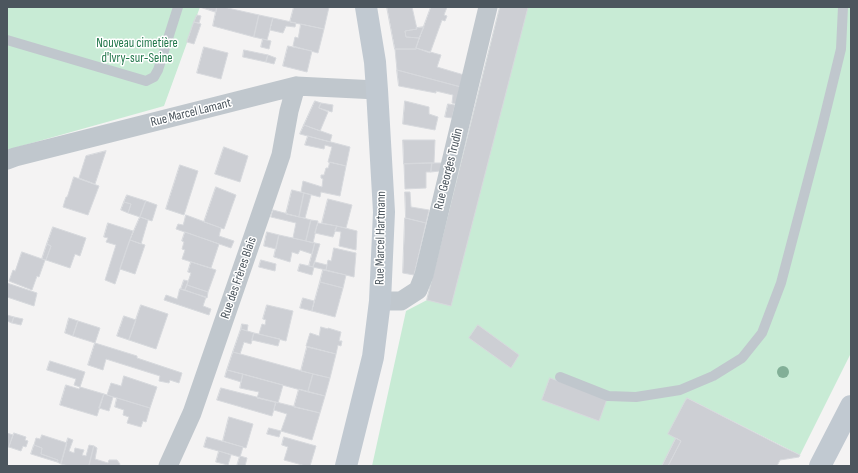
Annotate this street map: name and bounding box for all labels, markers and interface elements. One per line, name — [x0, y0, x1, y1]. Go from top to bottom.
park label: Nouveau cimetière d'Ivry-sur-Seine — [96, 36, 178, 67]
street label: Rue Marcel Lamant — [149, 95, 233, 131]
street label: Rue Georges Trudin — [431, 127, 467, 211]
street label: Rue Marcel Hartmann — [372, 191, 390, 285]
street label: Rue des Frères Blais — [218, 235, 260, 321]

